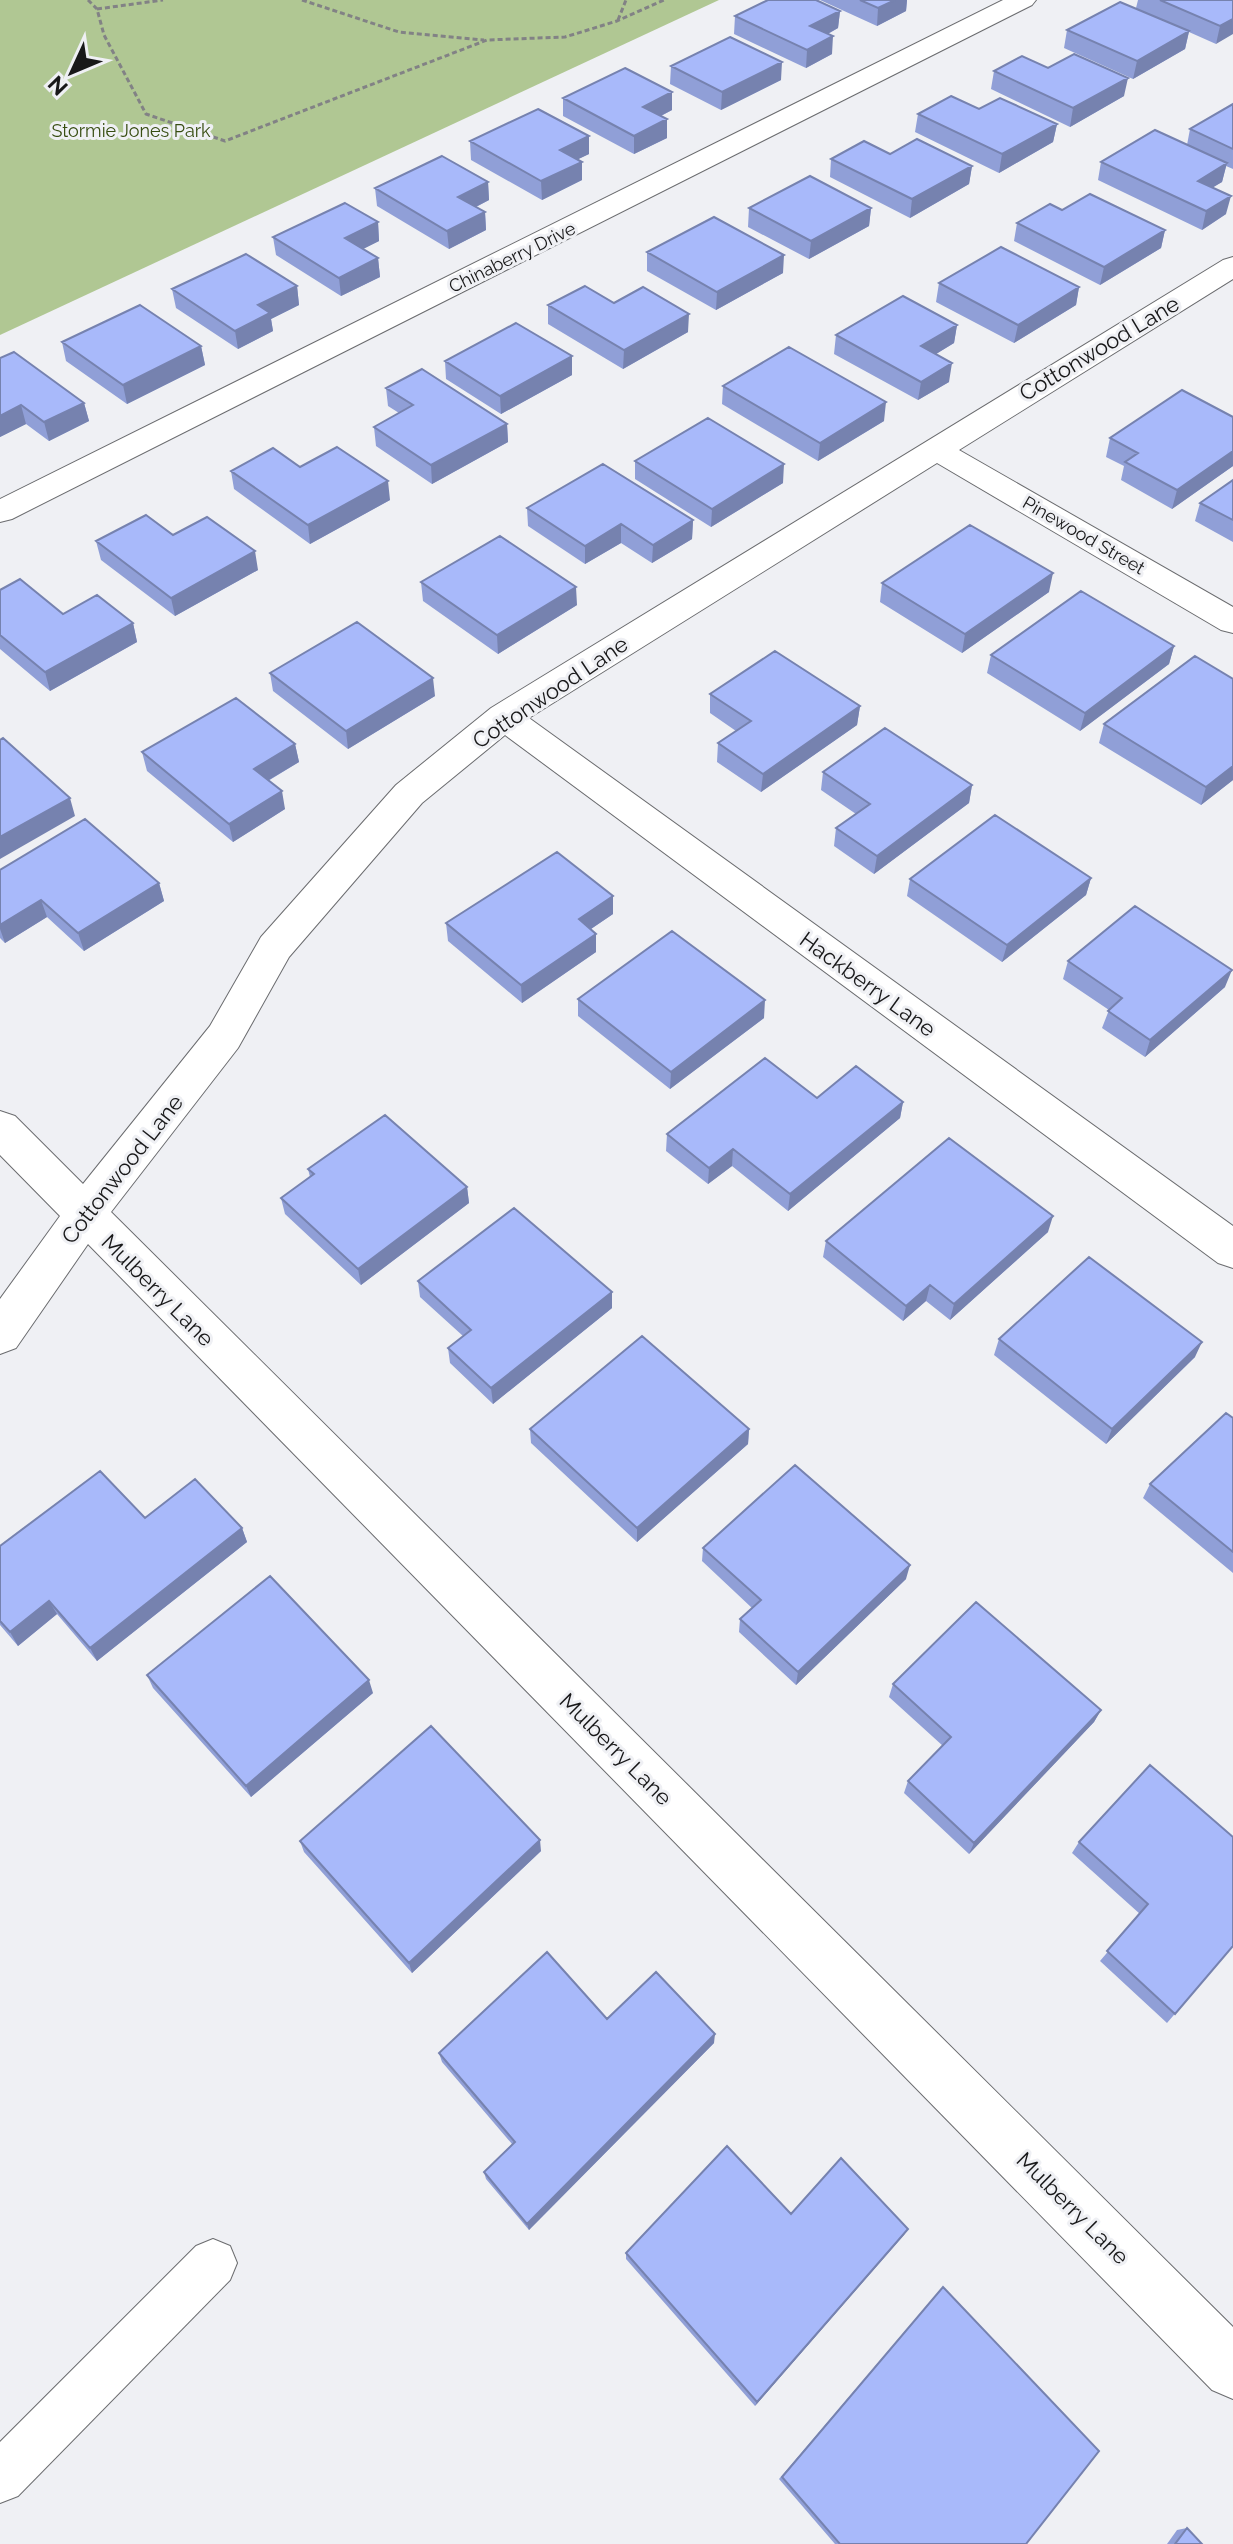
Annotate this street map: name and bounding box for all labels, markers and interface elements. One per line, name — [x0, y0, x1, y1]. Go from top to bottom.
north arrow — [32, 32, 112, 112]
text: N — [42, 71, 73, 101]
park label: Stormie Jones Park — [51, 120, 211, 141]
street label: Chinaberry Drive — [445, 217, 579, 297]
street label: Cottonwood Lane — [1014, 290, 1184, 406]
street label: Pinewood Street — [1019, 492, 1149, 578]
street label: Cottonwood Lane — [467, 630, 633, 754]
street label: Hackberry Lane — [795, 926, 941, 1042]
street label: Cottonwood Lane — [56, 1089, 188, 1249]
street label: Mulberry Lane — [97, 1229, 219, 1351]
street label: Mulberry Lane — [555, 1688, 677, 1810]
street label: Mulberry Lane — [1012, 2147, 1134, 2269]

